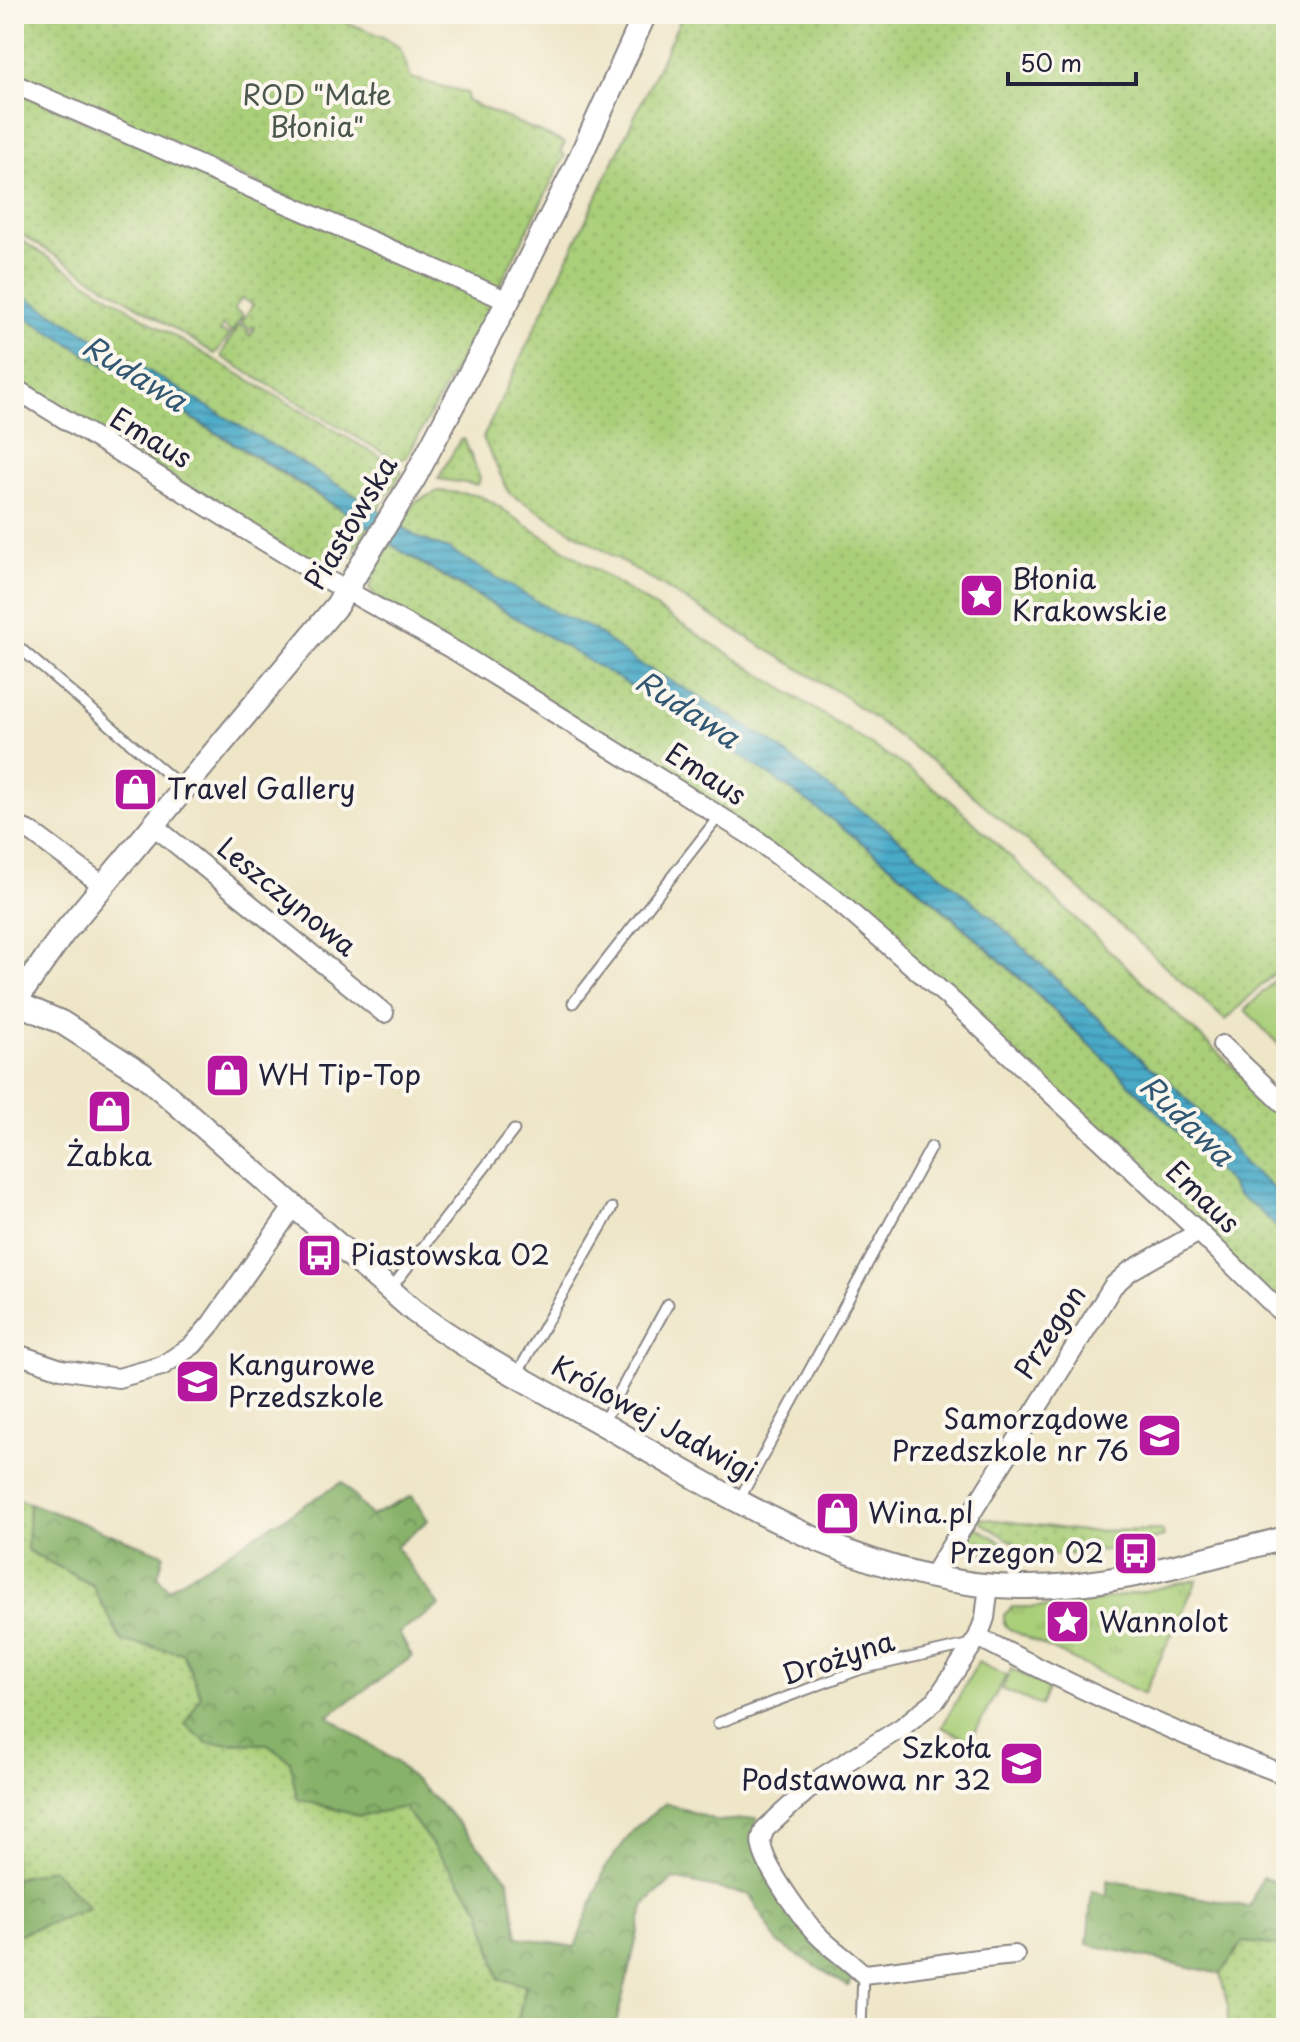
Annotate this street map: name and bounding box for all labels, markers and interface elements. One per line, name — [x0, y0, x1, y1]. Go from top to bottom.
scale bar — [1008, 36, 1136, 86]
text: 50 m — [1020, 44, 1082, 80]
park label: ROD "Małe Błonia" — [242, 72, 392, 147]
water label: Rudawa — [75, 322, 197, 422]
street label: Emaus — [103, 395, 201, 478]
street label: Piastowska — [292, 446, 407, 598]
place label: Błonia Krakowskie — [1012, 556, 1167, 631]
place icon: Błonia Krakowskie — [957, 571, 1005, 619]
water label: Rudawa — [628, 658, 750, 759]
street label: Emaus — [658, 731, 756, 815]
shop icon: Travel Gallery — [112, 765, 160, 813]
place label: Travel Gallery — [167, 766, 356, 809]
street label: Leszczynowa — [209, 826, 368, 966]
shop icon: WH Tip-Top — [203, 1051, 251, 1099]
place label: WH Tip-Top — [258, 1052, 421, 1095]
water label: Rudawa — [1131, 1063, 1246, 1176]
shop icon: Żabka — [85, 1087, 133, 1135]
place label: Żabka — [66, 1133, 153, 1176]
street label: Emaus — [1157, 1150, 1251, 1242]
bus stop icon: Piastowska 02 — [295, 1231, 343, 1279]
place label: Piastowska 02 — [350, 1232, 550, 1275]
street label: Przegon — [1002, 1275, 1095, 1387]
place label: Kangurowe Przedszkole — [228, 1342, 384, 1417]
street label: Królowej Jadwigi — [544, 1343, 765, 1492]
school or university icon: Kangurowe Przedszkole — [173, 1357, 221, 1405]
place label: Samorządowe Przedszkole nr 76 — [892, 1396, 1129, 1471]
school or university icon: Samorządowe Przedszkole nr 76 — [1136, 1411, 1184, 1459]
shop icon: Wina.pl — [813, 1489, 861, 1537]
place label: Wina.pl — [868, 1490, 973, 1533]
bus stop icon: Przegon 02 — [1111, 1529, 1159, 1577]
place label: Przegon 02 — [950, 1530, 1104, 1573]
place icon: Wannolot — [1044, 1598, 1092, 1646]
place label: Wannolot — [1099, 1599, 1228, 1642]
street label: Drożyna — [776, 1618, 900, 1695]
place label: Szkoła Podstawowa nr 32 — [741, 1725, 992, 1800]
school or university icon: Szkoła Podstawowa nr 32 — [998, 1740, 1046, 1788]

